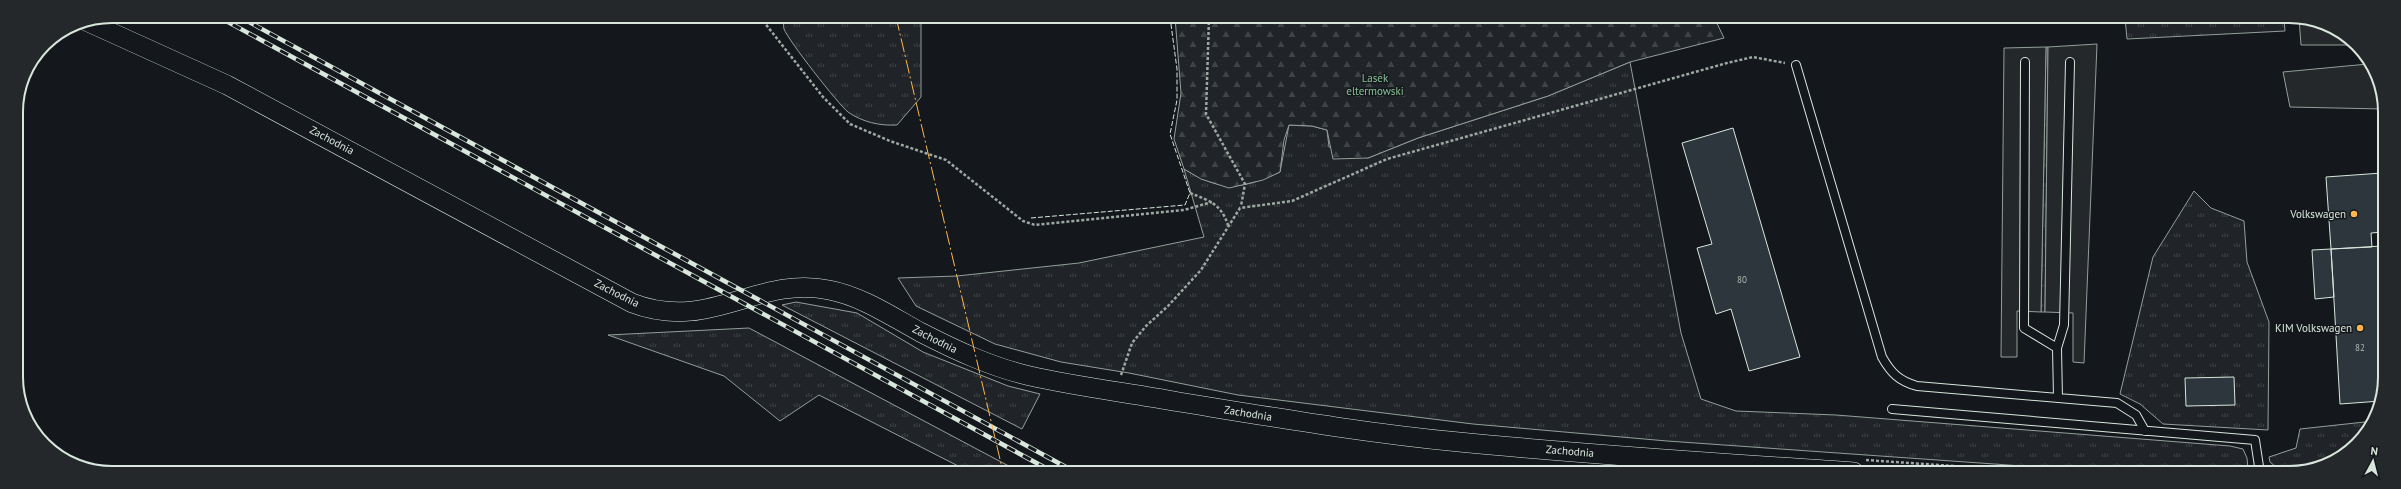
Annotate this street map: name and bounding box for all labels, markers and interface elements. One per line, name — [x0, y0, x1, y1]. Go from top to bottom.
park label: Lasek eltermowski — [1346, 71, 1404, 98]
street label: Zachodnia — [307, 122, 357, 158]
place label: Volkswagen — [2289, 207, 2346, 221]
marker: Volkswagen — [2349, 209, 2359, 219]
house number: 80 — [1737, 274, 1747, 285]
street label: Zachodnia — [592, 276, 642, 310]
place label: KIM Volkswagen — [2275, 321, 2352, 335]
street label: Zachodnia — [910, 322, 960, 356]
marker: KIM Volkswagen — [2355, 323, 2365, 333]
house number: 82 — [2355, 342, 2365, 353]
street label: Zachodnia — [1223, 402, 1273, 424]
north arrow — [2353, 441, 2393, 481]
street label: Zachodnia — [1545, 442, 1595, 460]
text: N — [2370, 444, 2379, 458]

